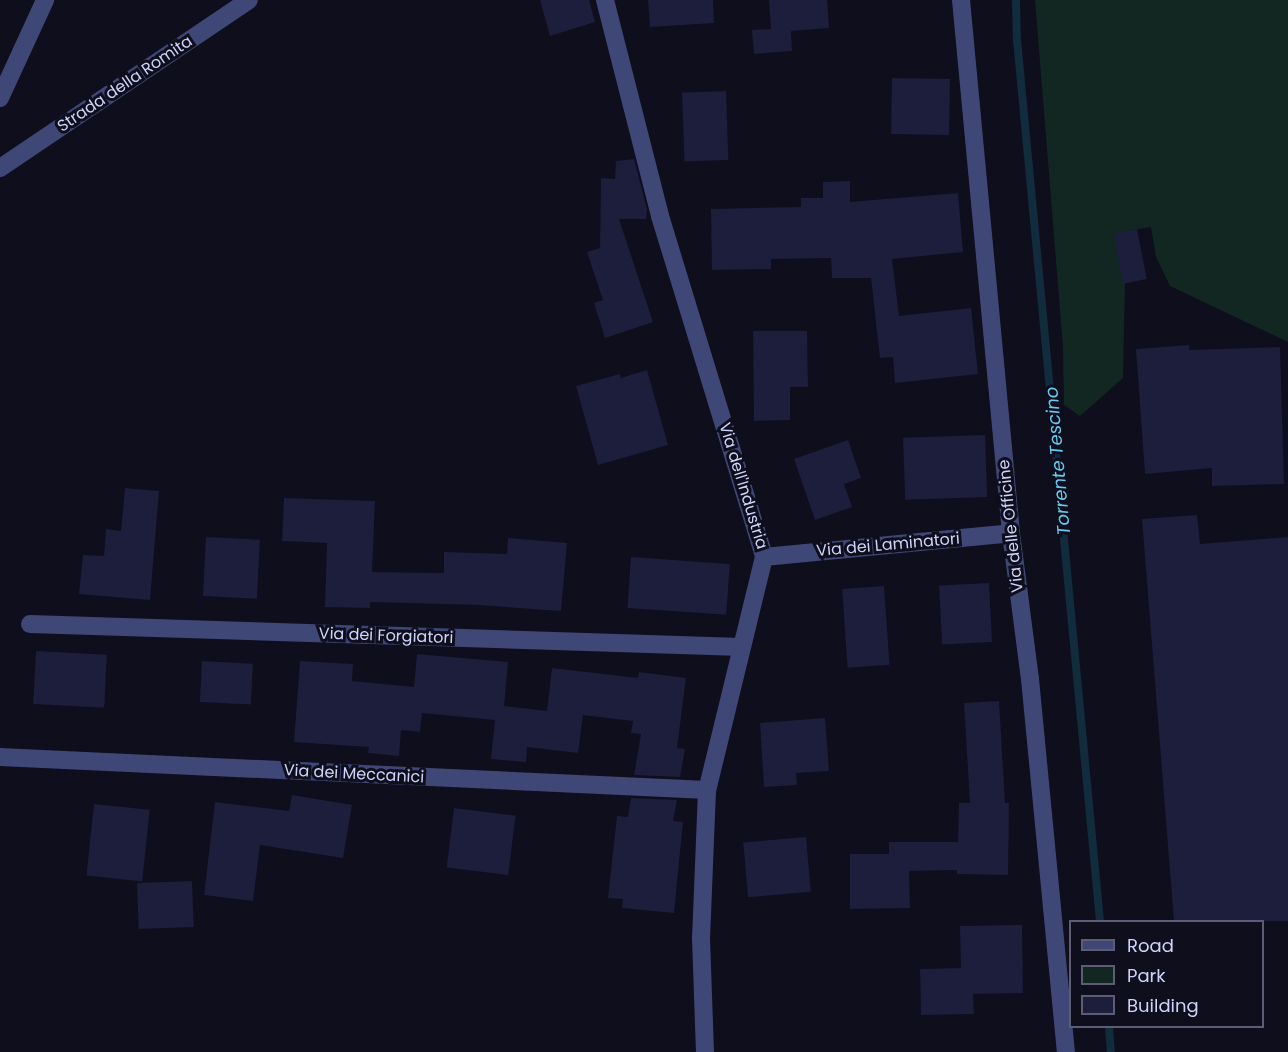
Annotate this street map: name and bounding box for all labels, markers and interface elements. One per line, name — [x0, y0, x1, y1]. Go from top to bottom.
street label: Strada della Romita — [54, 32, 196, 136]
water label: Torrente Tescino — [1041, 386, 1075, 536]
street label: Via dell'Industria — [715, 420, 771, 552]
street label: Via delle Officine — [994, 459, 1028, 593]
street label: Via dei Laminatori — [815, 529, 961, 561]
street label: Via dei Forgiatori — [318, 624, 454, 648]
street label: Via dei Meccanici — [283, 761, 425, 787]
legend — [1069, 920, 1264, 1028]
text: Road — [1127, 933, 1174, 958]
text: Park — [1127, 963, 1166, 988]
text: Building — [1127, 993, 1199, 1018]

